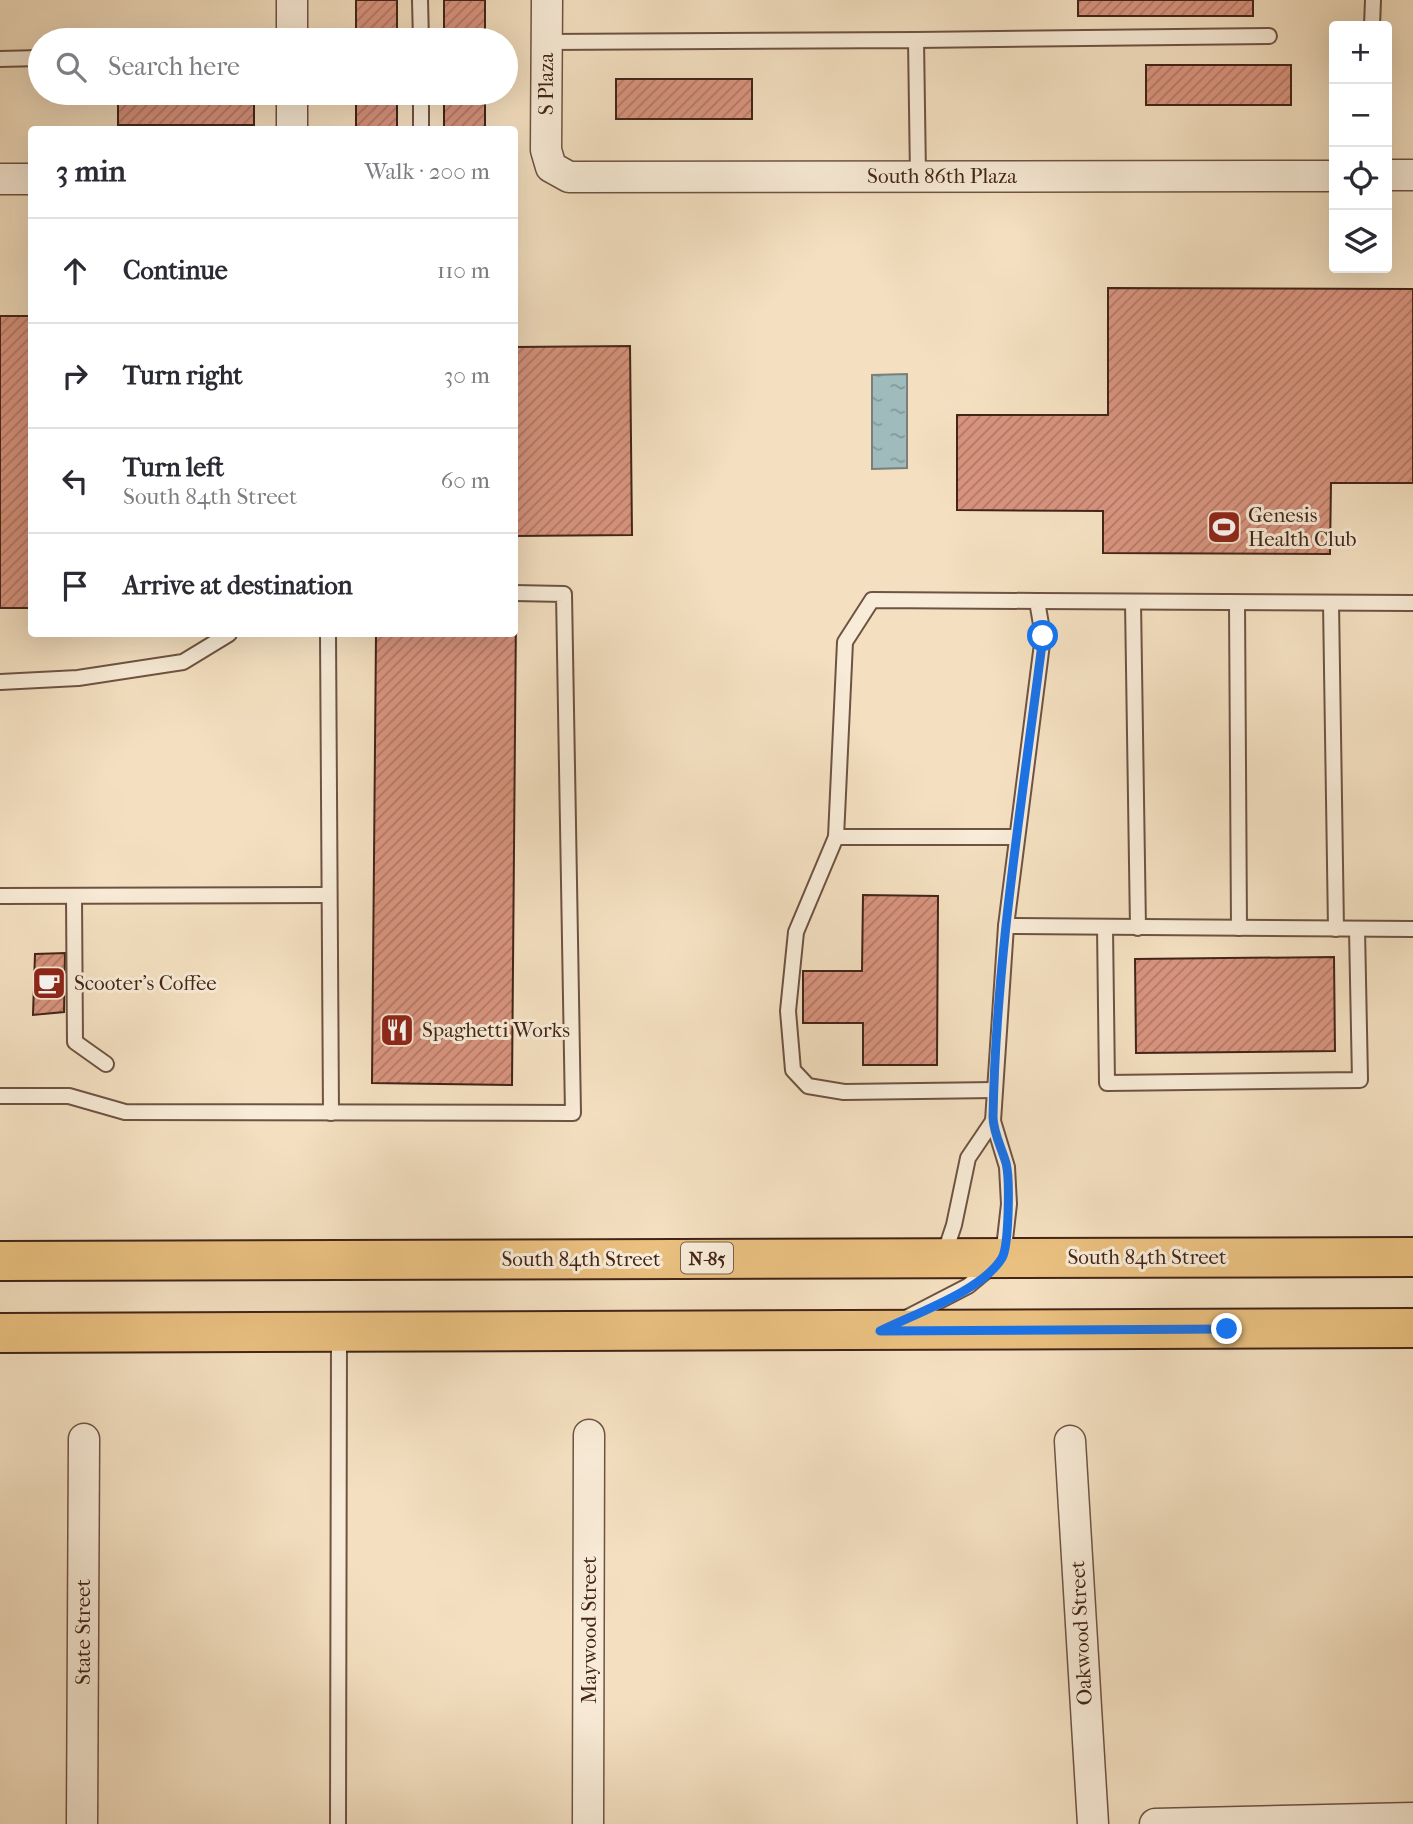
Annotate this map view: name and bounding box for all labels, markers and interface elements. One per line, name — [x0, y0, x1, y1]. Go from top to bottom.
map controls — [1329, 21, 1392, 273]
button: + — [1329, 21, 1392, 84]
search box — [28, 28, 518, 105]
icon: search — [52, 48, 90, 86]
text: Search here — [108, 51, 240, 82]
street label: S Plaza — [534, 52, 558, 115]
button: − — [1329, 84, 1392, 147]
button: locate — [1329, 147, 1392, 210]
text: 3 min — [56, 154, 126, 189]
text: Walk · 200 m — [364, 158, 490, 185]
street label: South 86th Plaza — [867, 164, 1017, 188]
button: layers — [1329, 210, 1392, 273]
icon: ahead — [56, 252, 94, 290]
text: Continue — [123, 255, 228, 286]
text: 110 m — [437, 257, 490, 284]
icon: right — [56, 357, 94, 395]
text: Turn right — [123, 360, 243, 391]
text: 30 m — [444, 362, 490, 389]
text: Turn left — [123, 452, 224, 483]
icon: left — [56, 462, 94, 500]
text: 60 m — [441, 467, 490, 494]
text: South 84th Street — [123, 483, 297, 510]
place label: Genesis Health Club — [1248, 503, 1357, 551]
sports icon: Genesis Health Club — [1205, 508, 1243, 546]
icon: arrive — [56, 567, 94, 605]
text: Arrive at destination — [123, 570, 353, 601]
route start — [1027, 620, 1058, 651]
cafe icon: Scooter's Coffee — [30, 964, 68, 1002]
place label: Scooter's Coffee — [74, 971, 217, 995]
restaurant icon: Spaghetti Works — [378, 1011, 416, 1049]
place label: Spaghetti Works — [422, 1018, 570, 1042]
road number: N-85 — [681, 1242, 733, 1274]
street label: South 84th Street — [1068, 1245, 1227, 1269]
street label: South 84th Street — [502, 1247, 661, 1271]
route end — [1211, 1313, 1242, 1344]
street label: Maywood Street — [577, 1556, 601, 1704]
street label: Oakwood Street — [1065, 1559, 1097, 1706]
street label: State Street — [71, 1579, 95, 1685]

